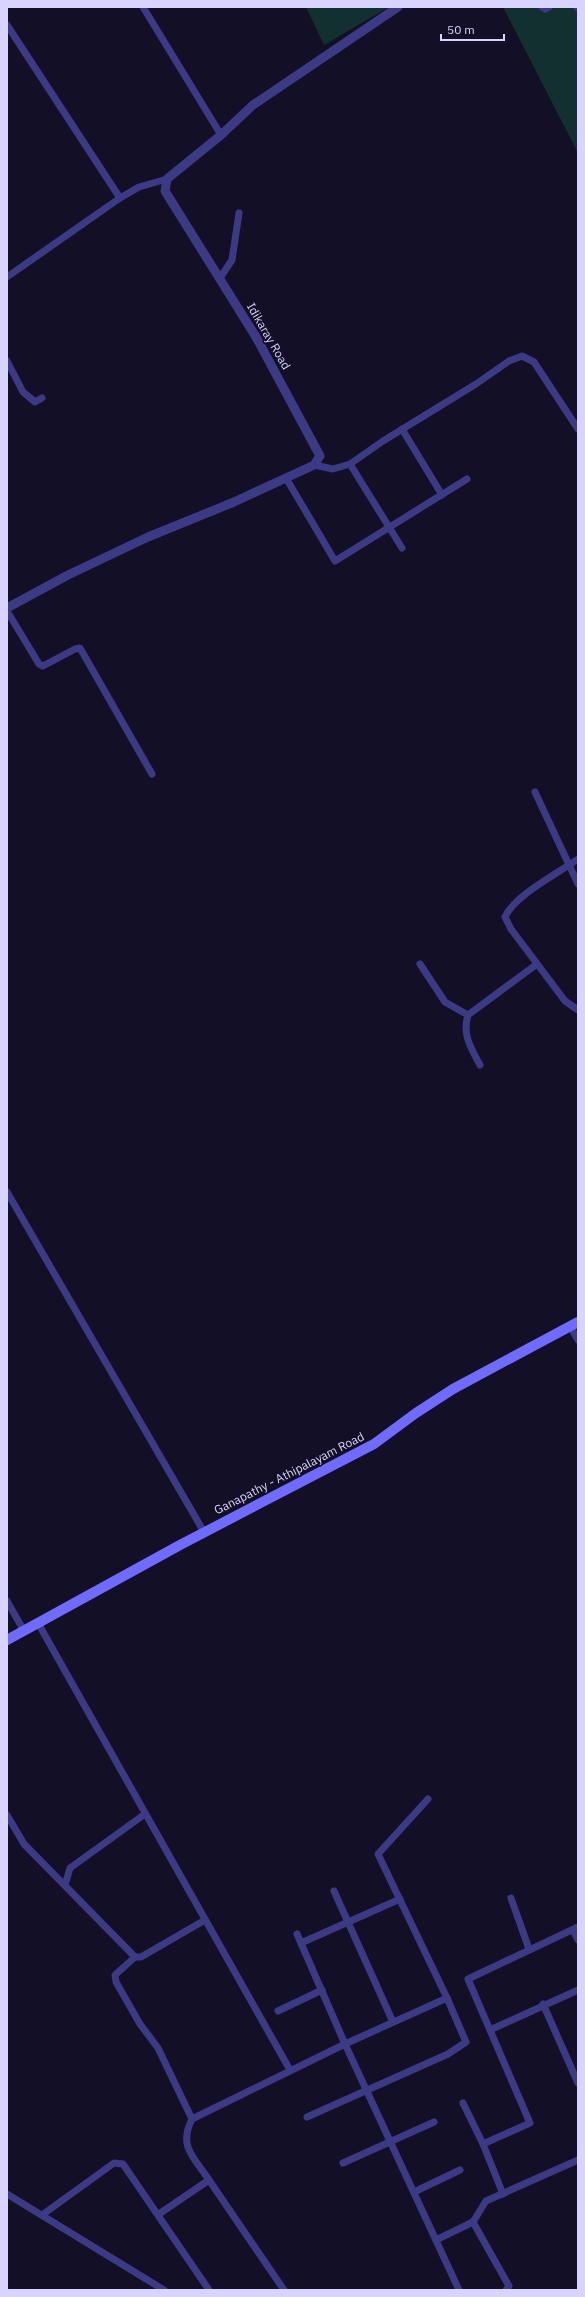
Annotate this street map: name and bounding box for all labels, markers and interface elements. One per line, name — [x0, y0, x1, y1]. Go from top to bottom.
scale bar — [441, 16, 504, 42]
text: 50 m — [447, 22, 475, 37]
street label: Idikaray Road — [244, 300, 294, 372]
street label: Ganapathy - Athipalayam Road — [211, 1429, 367, 1517]

